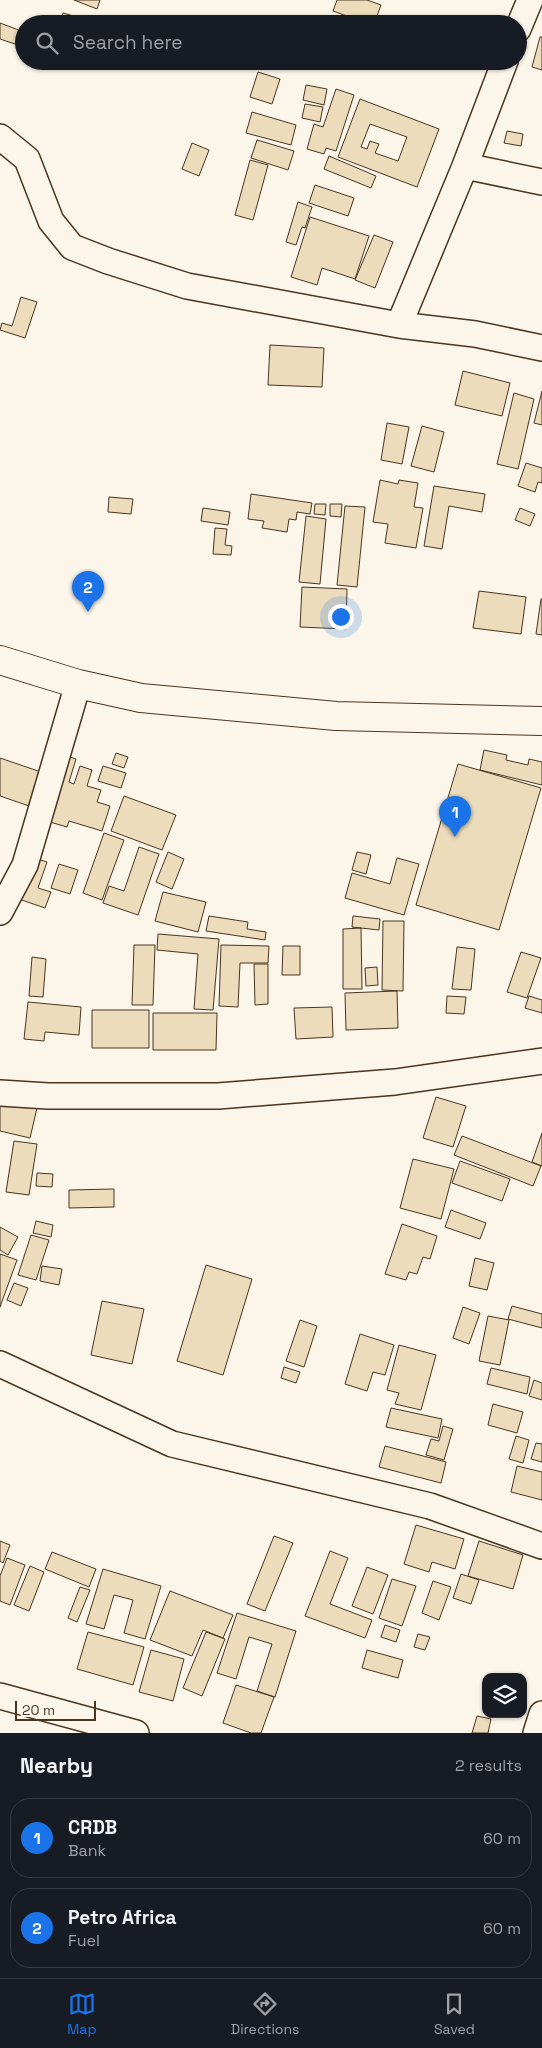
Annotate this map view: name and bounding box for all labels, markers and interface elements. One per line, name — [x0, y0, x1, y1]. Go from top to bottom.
search box — [15, 15, 527, 70]
icon: search — [33, 29, 61, 57]
text: Search here — [73, 30, 183, 55]
pin: 2 — [72, 571, 104, 612]
your location — [328, 604, 354, 630]
pin: 1 — [439, 796, 471, 837]
map controls — [482, 1673, 527, 1718]
button: layers — [482, 1673, 527, 1718]
scale bar — [15, 1698, 96, 1721]
text: 20 m — [22, 1701, 55, 1719]
text: Nearby — [20, 1752, 93, 1779]
text: 2 results — [455, 1755, 522, 1776]
text: CRDB — [68, 1815, 117, 1840]
text: 1 — [33, 1828, 41, 1849]
text: 60 m — [483, 1828, 521, 1849]
text: Bank — [68, 1840, 106, 1861]
text: Petro Africa — [68, 1905, 177, 1930]
text: 2 — [32, 1918, 42, 1939]
text: 60 m — [483, 1918, 521, 1939]
text: Fuel — [68, 1930, 100, 1951]
tab: Map — [67, 1990, 96, 2038]
tab: Directions — [231, 1990, 299, 2038]
tab: Saved — [434, 1990, 475, 2038]

